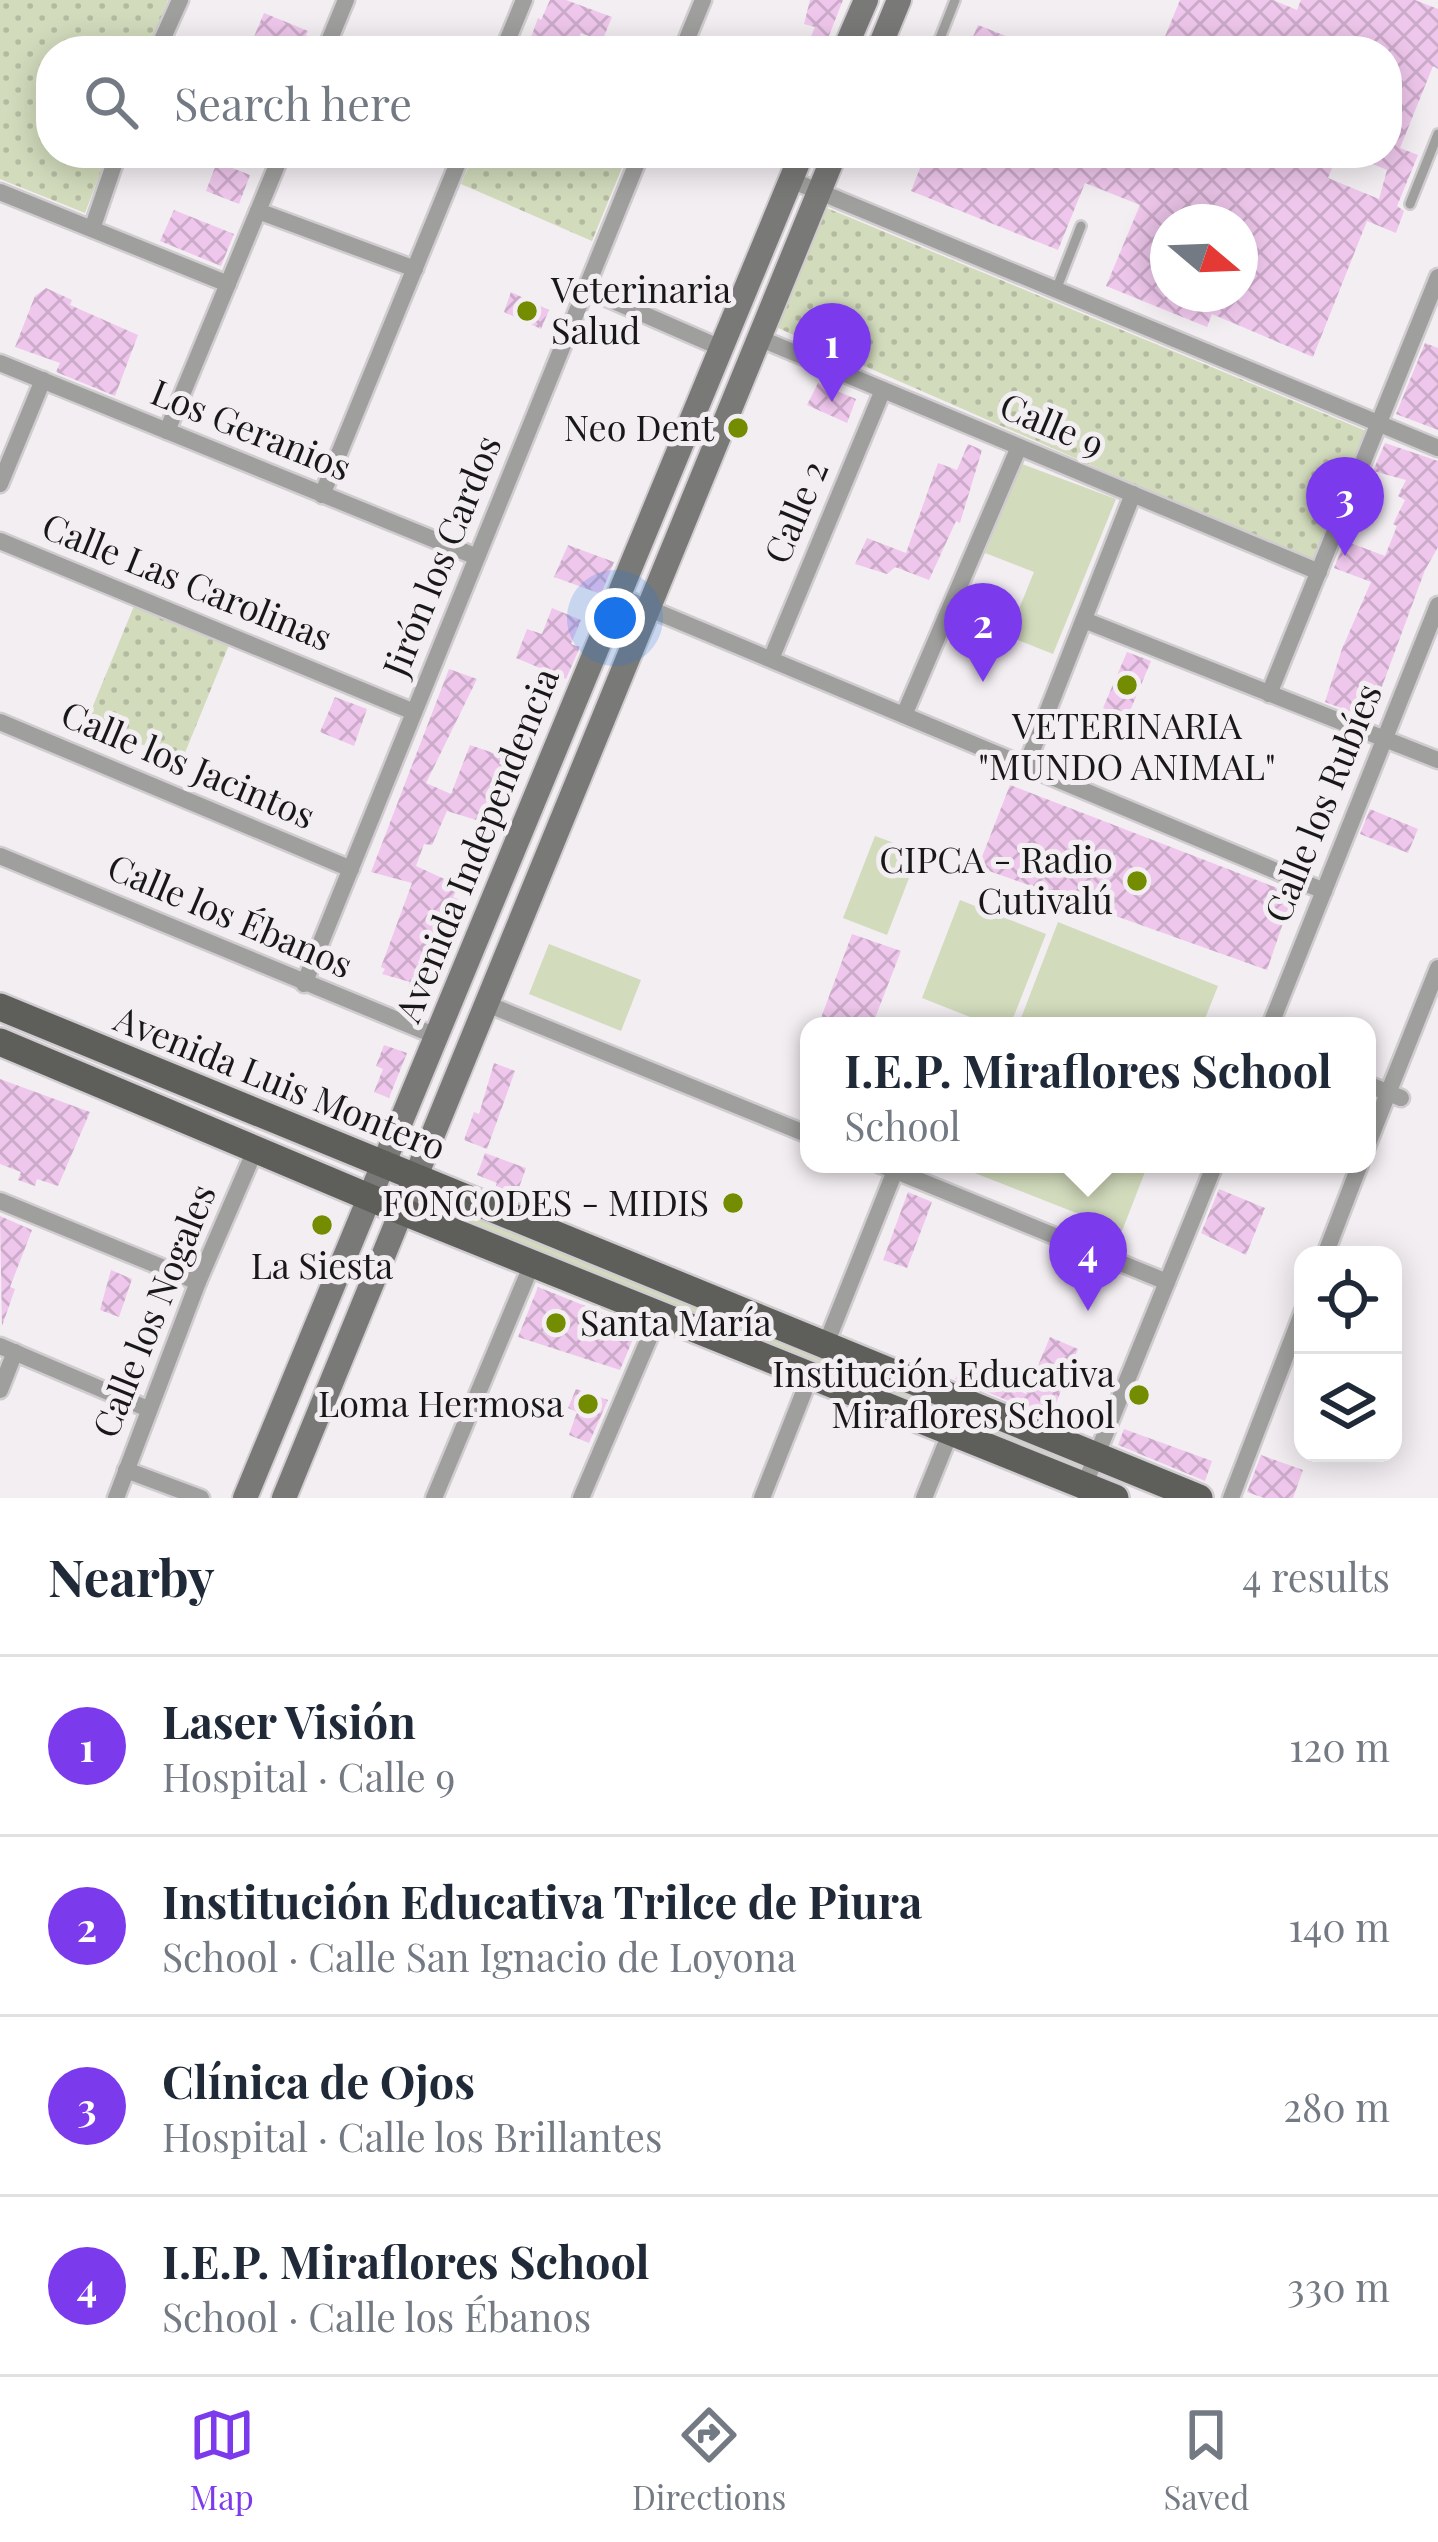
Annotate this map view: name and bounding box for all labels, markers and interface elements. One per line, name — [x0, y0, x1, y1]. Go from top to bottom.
search box — [36, 36, 1402, 168]
icon: search — [78, 69, 144, 135]
text: Search here — [174, 72, 412, 132]
north arrow — [1150, 204, 1258, 312]
place label: Veterinaria Salud — [550, 264, 731, 353]
marker: Veterinaria Salud — [514, 298, 540, 324]
pin: 1 — [793, 303, 871, 402]
street label: Los Geranios — [145, 366, 359, 490]
street label: Calle 9 — [993, 380, 1112, 466]
place label: Neo Dent — [564, 402, 715, 450]
marker: Neo Dent — [725, 415, 751, 441]
street label: Jirón los Cardos — [370, 428, 510, 684]
street label: Calle 2 — [751, 452, 837, 570]
pin: 3 — [1306, 457, 1384, 556]
street label: Calle Las Carolinas — [36, 500, 340, 660]
pin: 2 — [944, 583, 1022, 682]
your location — [585, 588, 645, 648]
street label: Avenida Independencia — [382, 660, 568, 1029]
marker: VETERINARIA "MUNDO ANIMAL" — [1114, 672, 1140, 698]
street label: Calle los Rubíes — [1251, 676, 1391, 929]
street label: Calle los Jacintos — [55, 688, 323, 838]
place label: VETERINARIA "MUNDO ANIMAL" — [978, 700, 1276, 789]
place label: CIPCA - Radio Cutivalú — [879, 834, 1113, 923]
street label: Calle los Ébanos — [101, 841, 360, 987]
marker: CIPCA - Radio Cutivalú — [1124, 868, 1150, 894]
street label: Avenida Luis Montero — [107, 992, 453, 1170]
popup — [800, 1017, 1376, 1173]
text: I.E.P. Miraflores School — [844, 1039, 1332, 1099]
text: School — [844, 1099, 961, 1151]
street label: Calle los Nogales — [79, 1177, 225, 1444]
place label: FONCODES - MIDIS — [382, 1177, 709, 1225]
marker: FONCODES - MIDIS — [720, 1190, 746, 1216]
marker: La Siesta — [309, 1212, 335, 1238]
pin: 4 — [1049, 1212, 1127, 1311]
place label: La Siesta — [251, 1240, 393, 1288]
map controls — [1294, 1246, 1402, 1462]
button: locate — [1294, 1246, 1402, 1354]
place label: Santa María — [580, 1297, 772, 1345]
marker: Santa María — [543, 1310, 569, 1336]
place label: Institución Educativa Miraflores School — [772, 1348, 1115, 1437]
button: layers — [1294, 1354, 1402, 1462]
place label: Loma Hermosa — [318, 1378, 564, 1426]
marker: Institución Educativa Miraflores School — [1126, 1382, 1152, 1408]
marker: Loma Hermosa — [575, 1391, 601, 1417]
text: Nearby — [48, 1542, 214, 1610]
text: 4 results — [1242, 1550, 1390, 1602]
text: Laser Visión — [162, 1690, 416, 1750]
text: 1 — [80, 1720, 94, 1772]
text: 120 m — [1289, 1720, 1390, 1772]
text: Hospital · Calle 9 — [162, 1750, 455, 1802]
text: Institución Educativa Trilce de Piura — [162, 1870, 922, 1930]
text: 2 — [77, 1900, 97, 1952]
text: 140 m — [1289, 1900, 1390, 1952]
text: School · Calle San Ignacio de Loyona — [162, 1930, 796, 1982]
text: Clínica de Ojos — [162, 2050, 475, 2110]
text: 3 — [77, 2080, 97, 2132]
text: 280 m — [1283, 2080, 1390, 2132]
text: Hospital · Calle los Brillantes — [162, 2110, 662, 2162]
text: I.E.P. Miraflores School — [162, 2230, 650, 2290]
text: 4 — [77, 2260, 97, 2312]
text: 330 m — [1287, 2260, 1390, 2312]
text: School · Calle los Ébanos — [162, 2290, 591, 2342]
tab: Map — [189, 2402, 255, 2518]
tab: Directions — [632, 2402, 786, 2518]
tab: Saved — [1164, 2402, 1249, 2518]

